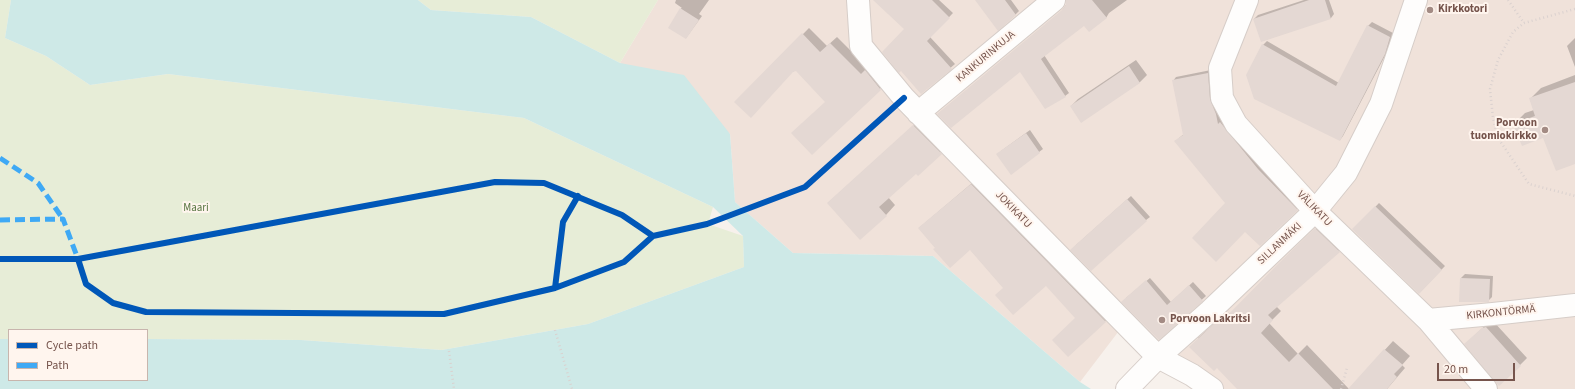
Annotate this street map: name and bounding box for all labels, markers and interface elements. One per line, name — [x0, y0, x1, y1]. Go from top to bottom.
place label: Kirkkotori — [1438, 3, 1487, 17]
marker: Kirkkotori — [1425, 5, 1435, 15]
street label: KANKURINKUJA — [954, 28, 1018, 86]
place label: Porvoon tuomiokirkko — [1471, 117, 1537, 143]
marker: Porvoon tuomiokirkko — [1540, 125, 1550, 135]
street label: VÄLIKATU — [1294, 188, 1334, 230]
street label: JOKIKATU — [992, 189, 1034, 231]
park label: Maari — [183, 202, 209, 216]
street label: SILLANMÄKI — [1255, 220, 1305, 268]
street label: KIRKONTÖRMÄ — [1466, 303, 1536, 323]
place label: Porvoon Lakritsi — [1170, 313, 1250, 327]
marker: Porvoon Lakritsi — [1157, 315, 1167, 325]
legend — [8, 329, 148, 381]
text: Cycle path — [46, 337, 98, 354]
scale bar — [1439, 355, 1517, 381]
text: Path — [46, 357, 69, 374]
text: 20 m — [1444, 361, 1468, 378]

